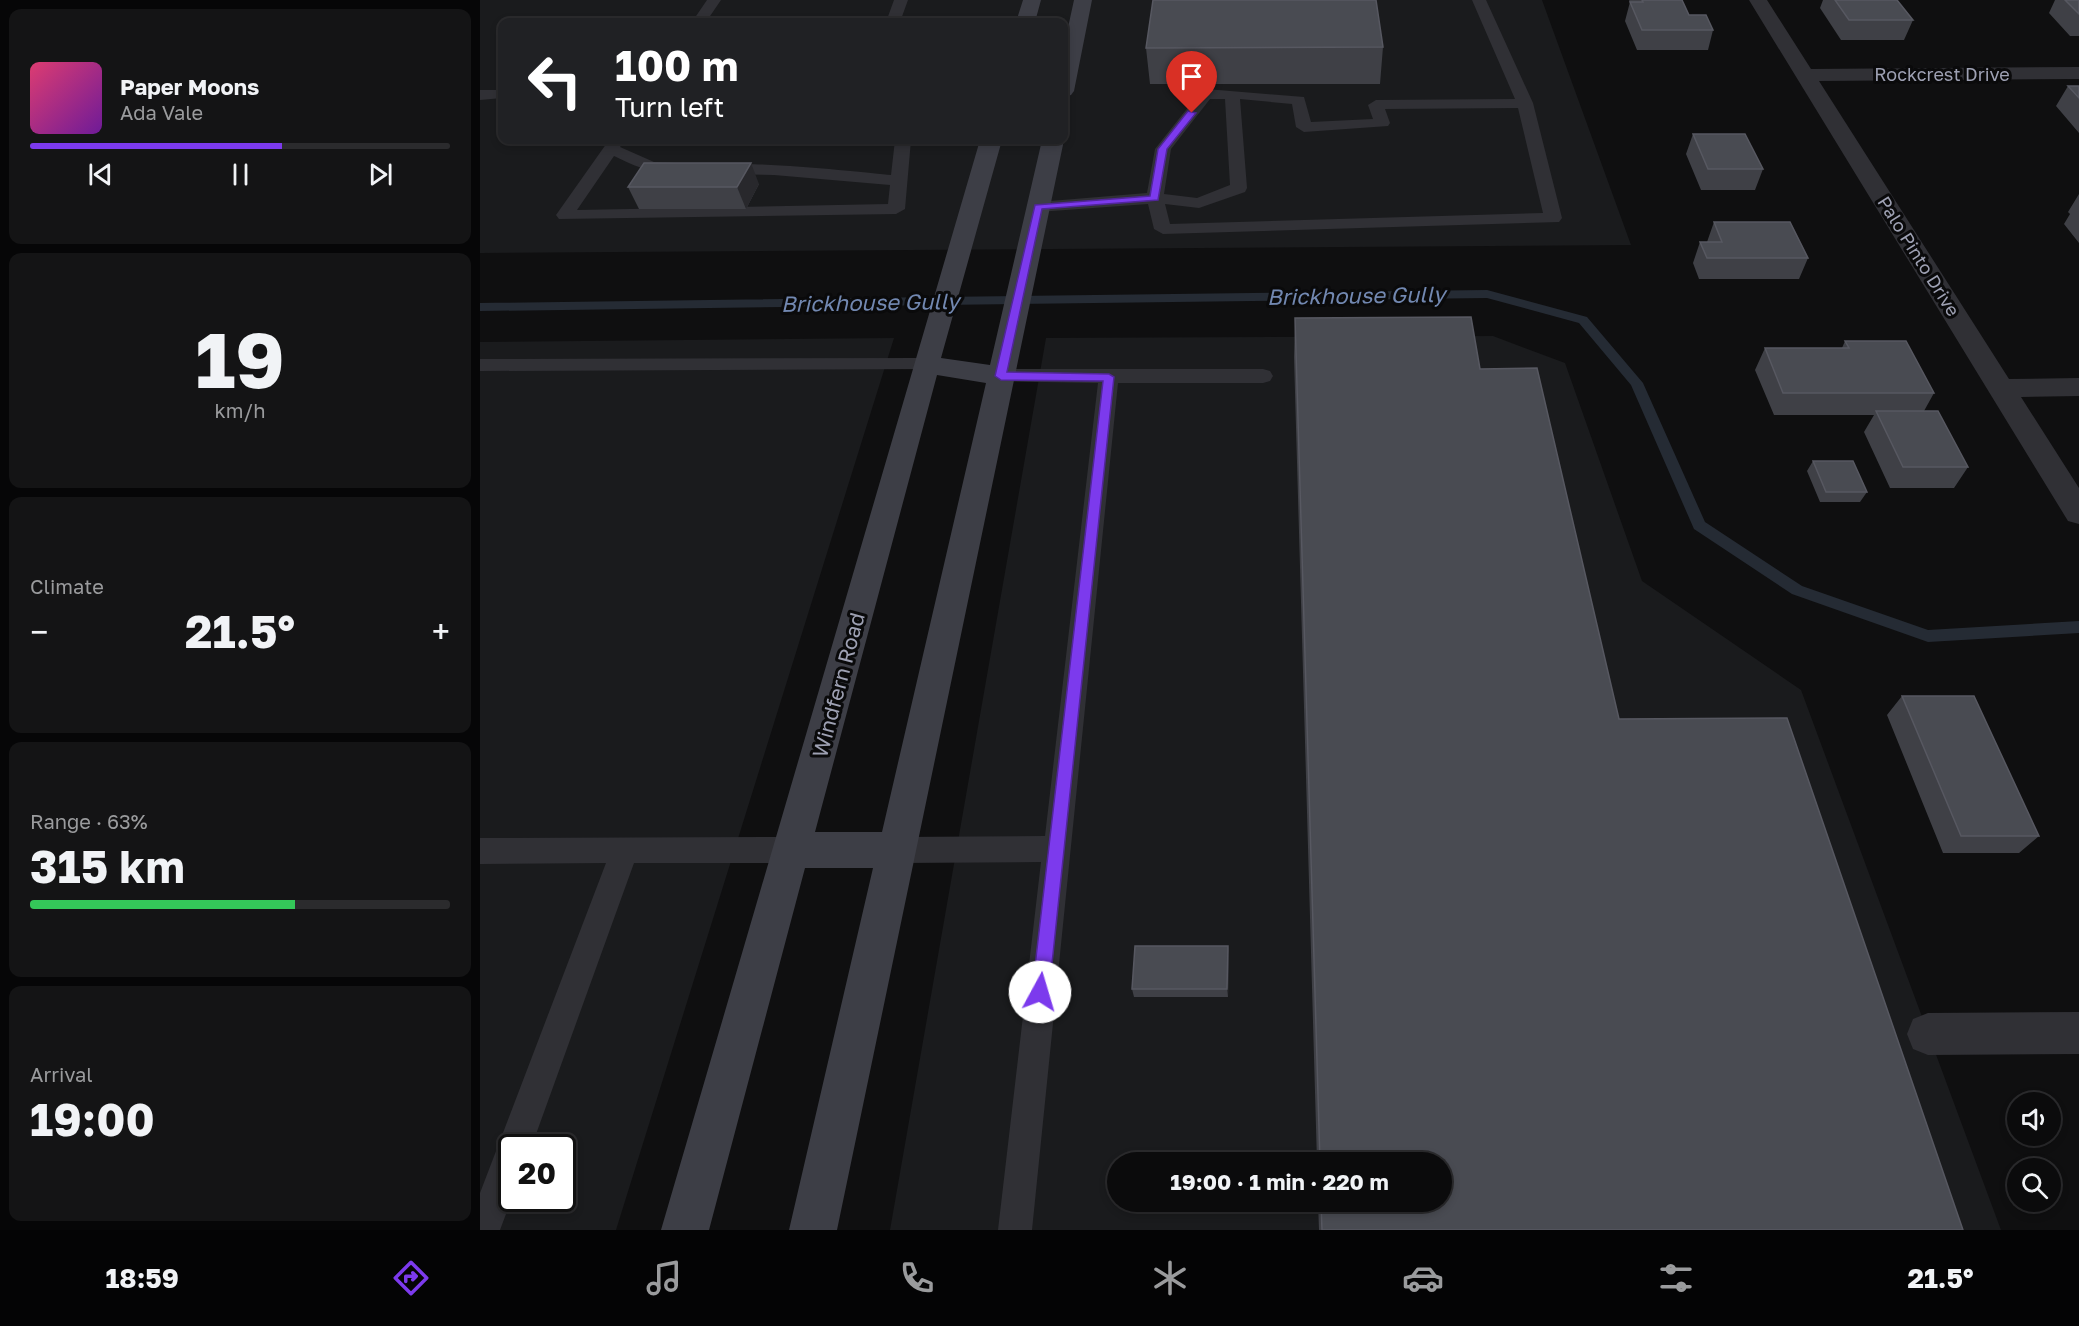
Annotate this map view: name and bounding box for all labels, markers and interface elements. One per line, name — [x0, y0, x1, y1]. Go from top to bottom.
text: 100 m — [615, 40, 738, 90]
icon: left — [516, 42, 594, 120]
pin — [1166, 51, 1217, 113]
icon: arrive — [1175, 60, 1208, 93]
street label: Rockcrest Drive — [1874, 63, 2010, 85]
text: Paper Moons — [120, 73, 259, 100]
text: Turn left — [615, 91, 724, 123]
text: Ada Vale — [120, 100, 203, 124]
icon: previous — [84, 158, 117, 191]
icon: pause — [224, 158, 257, 191]
icon: next — [364, 158, 397, 191]
street label: Palo Pinto Drive — [1873, 192, 1965, 320]
water label: Brickhouse Gully — [1267, 280, 1448, 310]
water label: Brickhouse Gully — [781, 287, 962, 317]
text: 19 — [195, 312, 285, 405]
text: km/h — [215, 398, 265, 422]
text: Climate — [30, 574, 104, 598]
text: 21.5° — [185, 604, 295, 658]
street label: Windfern Road — [806, 610, 870, 760]
text: − — [30, 612, 48, 651]
text: + — [432, 612, 450, 651]
text: Range · 63% — [30, 809, 148, 833]
text: 315 km — [30, 839, 185, 893]
position arrow — [1008, 960, 1072, 1024]
text: Arrival — [30, 1062, 93, 1086]
text: 19:00 — [30, 1092, 155, 1146]
map controls — [2007, 1092, 2061, 1212]
button: sound — [2007, 1092, 2061, 1146]
speed limit sign: 20 — [498, 1134, 576, 1212]
button: search — [2007, 1158, 2061, 1212]
text: 19:00 · 1 min · 220 m — [1170, 1168, 1389, 1195]
icon: directions — [390, 1257, 432, 1299]
icon: music — [643, 1257, 685, 1299]
icon: phone — [896, 1257, 938, 1299]
icon: climate — [1149, 1257, 1191, 1299]
icon: car — [1402, 1257, 1444, 1299]
icon: filters — [1655, 1257, 1697, 1299]
text: 18:59 — [105, 1262, 179, 1294]
text: 21.5° — [1907, 1262, 1974, 1294]

